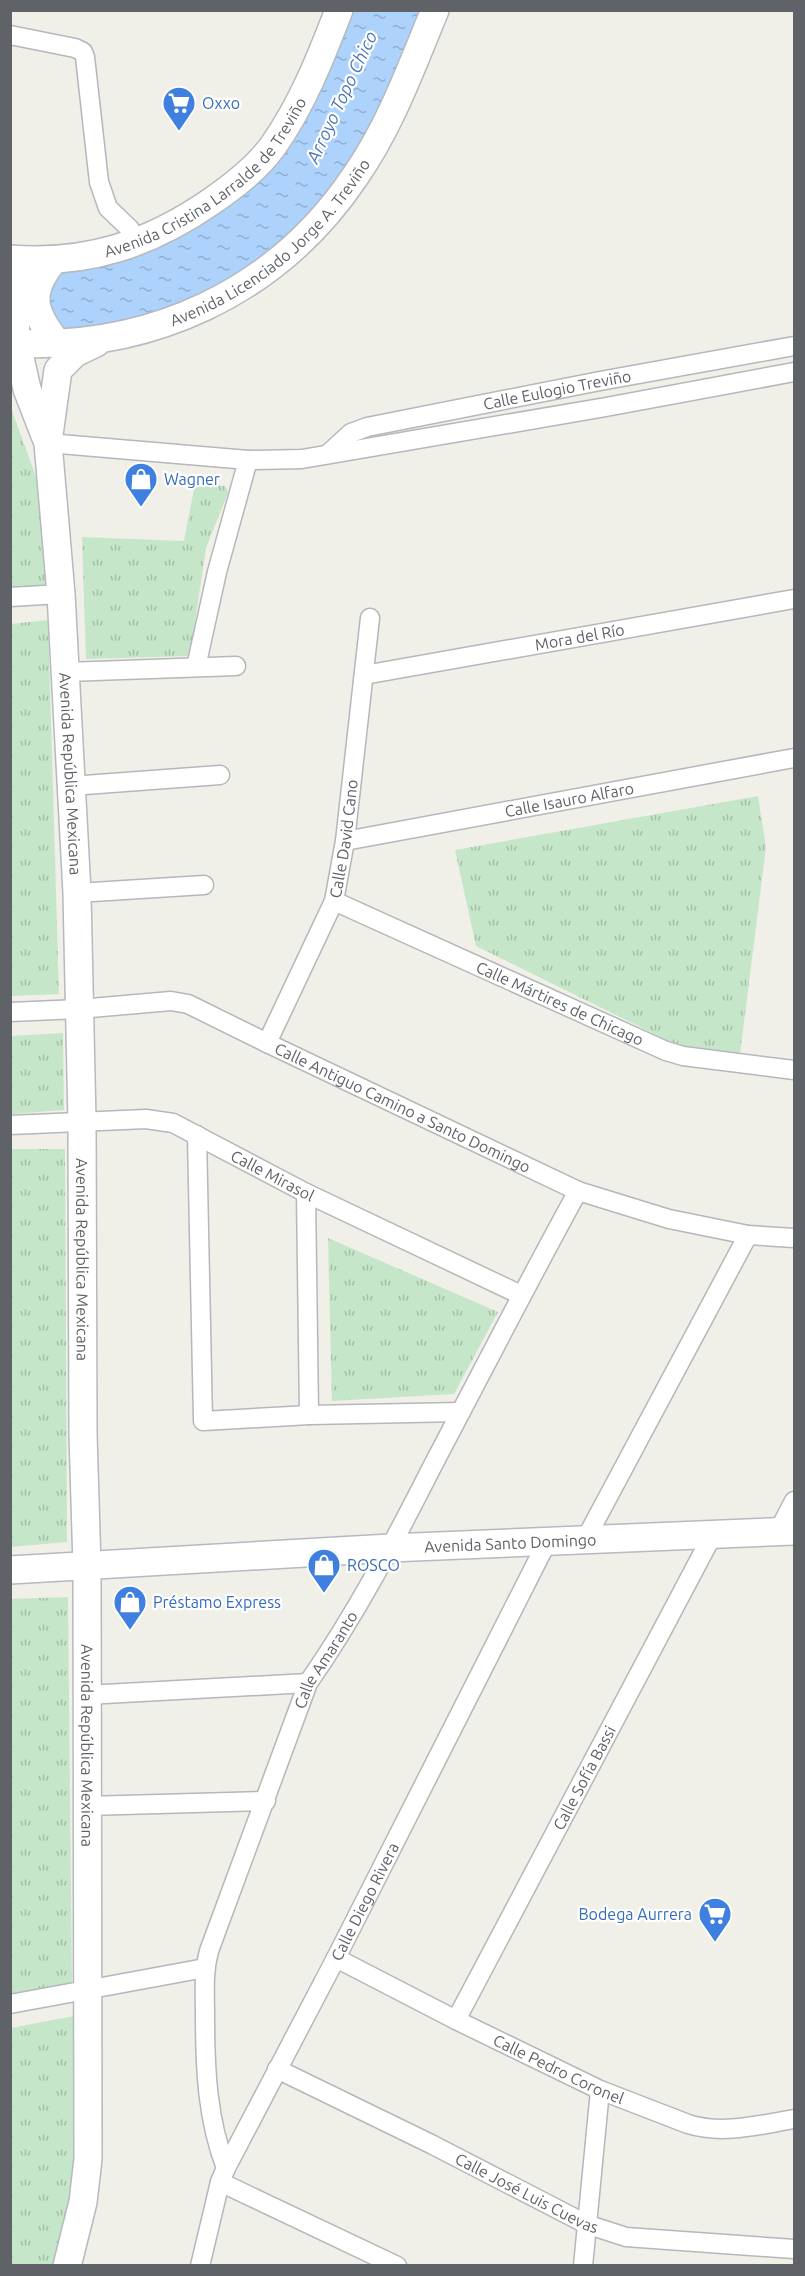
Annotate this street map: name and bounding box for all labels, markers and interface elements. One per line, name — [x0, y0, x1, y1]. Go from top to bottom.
water label: Arroyo Topo Chico — [301, 28, 380, 167]
supermarket icon: Oxxo — [161, 85, 197, 132]
street label: Avenida Cristina Larralde de Treviño — [102, 94, 309, 260]
place label: Oxxo — [202, 94, 240, 112]
street label: Avenida Licenciado Jorge A. Treviño — [168, 155, 373, 329]
street label: Calle Eulogio Treviño — [482, 367, 632, 413]
shop icon: Wagner — [123, 461, 159, 508]
place label: Wagner — [164, 470, 220, 488]
street label: Mora del Río — [533, 620, 626, 654]
street label: Avenida República Mexicana — [56, 672, 85, 876]
street label: Calle David Cano — [326, 778, 361, 900]
street label: Calle Isauro Alfaro — [503, 779, 635, 820]
street label: Calle Mártires de Chicago — [473, 957, 647, 1049]
street label: Calle Antiguo Camino a Santo Domingo — [272, 1039, 533, 1176]
street label: Calle Mirasol — [228, 1146, 317, 1205]
street label: Avenida República Mexicana — [73, 1158, 92, 1361]
street label: Avenida Santo Domingo — [424, 1530, 597, 1556]
shop icon: ROSCO — [306, 1547, 342, 1594]
place label: ROSCO — [347, 1556, 400, 1574]
shop icon: Préstamo Express — [112, 1584, 148, 1631]
place label: Préstamo Express — [153, 1593, 281, 1611]
street label: Calle Amaranto — [290, 1608, 361, 1711]
street label: Avenida República Mexicana — [78, 1644, 96, 1847]
street label: Calle Sofía Bassi — [549, 1723, 619, 1833]
street label: Calle Diego Rivera — [327, 1839, 402, 1964]
supermarket icon: Bodega Aurrera — [697, 1896, 733, 1943]
place label: Bodega Aurrera — [578, 1905, 692, 1923]
street label: Calle Pedro Coronel — [491, 2031, 627, 2107]
street label: Calle José Luis Cuevas — [452, 2149, 601, 2236]

